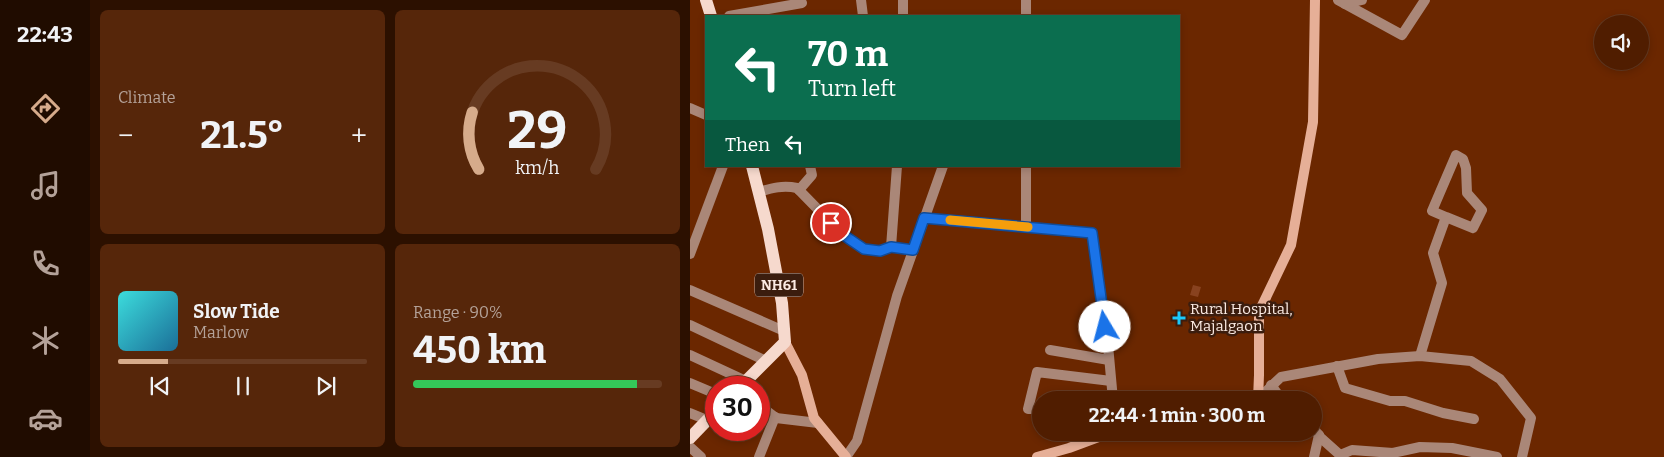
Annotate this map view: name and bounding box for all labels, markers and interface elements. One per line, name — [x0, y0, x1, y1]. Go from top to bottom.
map controls — [1594, 15, 1649, 70]
button: sound — [1594, 15, 1649, 70]
text: 22:43 — [17, 21, 73, 48]
text: 70 m — [808, 33, 888, 75]
icon: left — [725, 35, 790, 100]
text: Turn left — [808, 75, 896, 102]
text: Climate — [118, 88, 176, 107]
icon: directions — [28, 91, 63, 126]
text: 29 — [507, 99, 568, 162]
text: 21.5° — [200, 112, 284, 158]
text: − — [118, 119, 133, 152]
text: + — [351, 119, 367, 152]
icon: left — [780, 130, 808, 158]
text: Then — [725, 133, 770, 156]
text: km/h — [515, 157, 560, 179]
icon: music — [28, 168, 63, 203]
pin — [810, 202, 852, 244]
icon: arrive — [817, 209, 845, 237]
icon: phone — [28, 246, 63, 281]
road number: NH61 — [755, 274, 803, 296]
text: Slow Tide — [193, 300, 280, 323]
position arrow — [1078, 300, 1130, 352]
place label: Rural Hospital, Majalgaon — [1190, 300, 1293, 335]
text: Range · 90% — [413, 303, 503, 322]
marker: Rural Hospital, Majalgaon — [1172, 311, 1186, 325]
icon: climate — [28, 323, 63, 358]
text: Marlow — [193, 323, 249, 342]
text: 450 km — [413, 327, 546, 373]
icon: previous — [146, 372, 174, 400]
icon: pause — [229, 372, 257, 400]
icon: next — [312, 372, 340, 400]
speed limit sign: 30 — [705, 376, 770, 441]
icon: car — [28, 401, 63, 436]
text: 22:44 · 1 min · 300 m — [1089, 404, 1265, 427]

